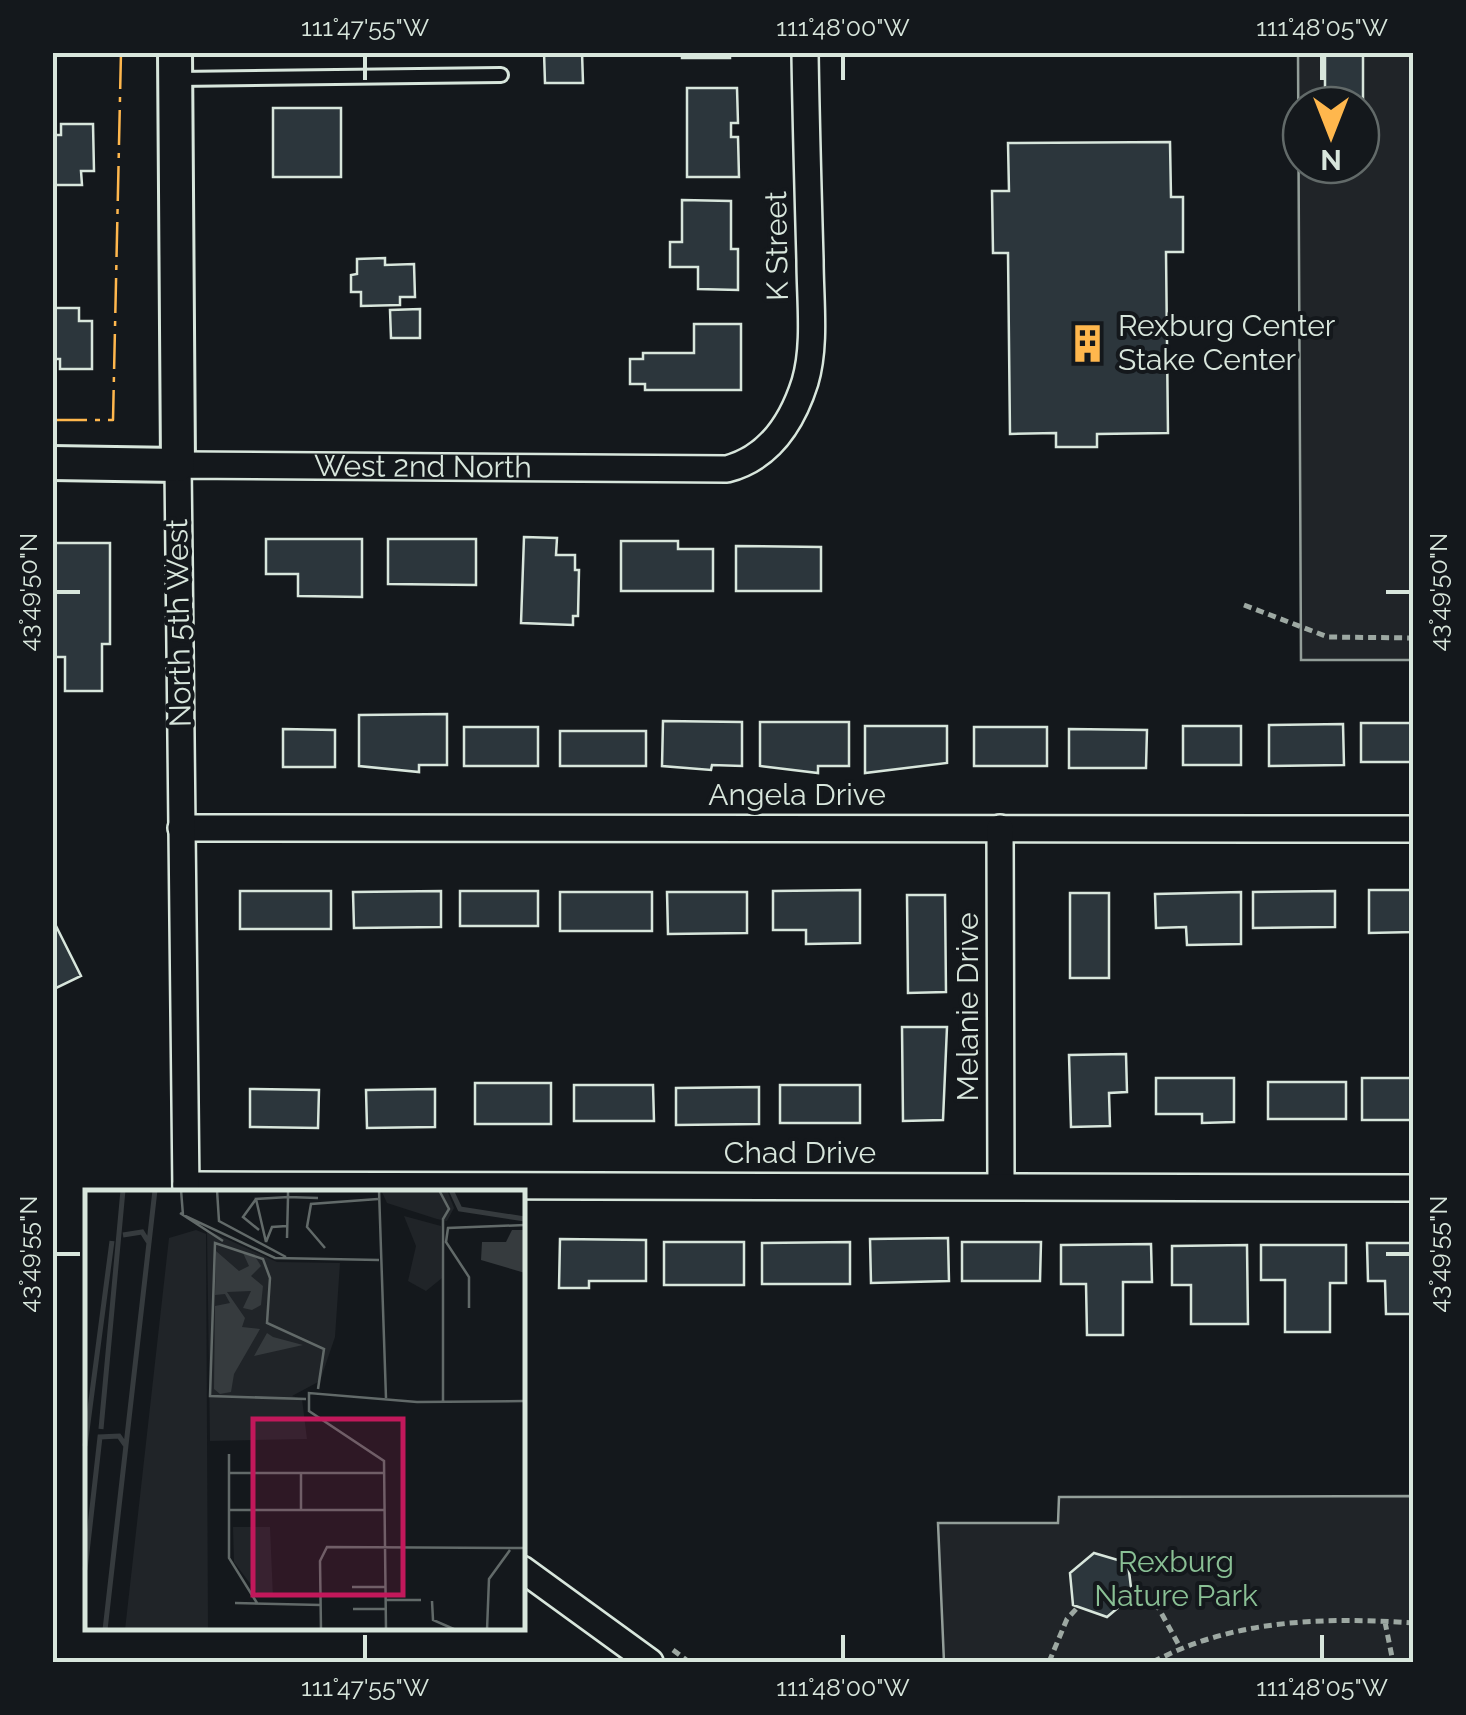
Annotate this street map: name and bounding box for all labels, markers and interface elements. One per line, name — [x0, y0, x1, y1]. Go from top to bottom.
text: 111°47'55"W — [301, 12, 429, 42]
text: 111°48'00"W — [776, 12, 910, 42]
text: 111°48'05"W — [1256, 12, 1388, 42]
north arrow — [1281, 85, 1381, 185]
text: N — [1320, 143, 1342, 176]
street label: K Street — [758, 191, 795, 301]
place label: Rexburg Center Stake Center — [1118, 308, 1336, 377]
building icon: Rexburg Center Stake Center — [1067, 322, 1109, 364]
street label: West 2nd North — [314, 448, 532, 485]
street label: North 5th West — [159, 518, 198, 728]
text: 43°49'50"N — [13, 533, 43, 651]
text: 43°49'50"N — [1423, 533, 1453, 651]
street label: Angela Drive — [708, 777, 886, 812]
street label: Melanie Drive — [950, 912, 985, 1102]
street label: Chad Drive — [724, 1135, 876, 1170]
inset map — [85, 1190, 525, 1630]
text: 43°49'55"N — [13, 1195, 43, 1313]
text: 43°49'55"N — [1423, 1195, 1453, 1313]
park label: Rexburg Nature Park — [1094, 1544, 1258, 1613]
text: 111°47'55"W — [301, 1672, 429, 1702]
text: 111°48'00"W — [776, 1672, 910, 1702]
text: 111°48'05"W — [1256, 1672, 1388, 1702]

